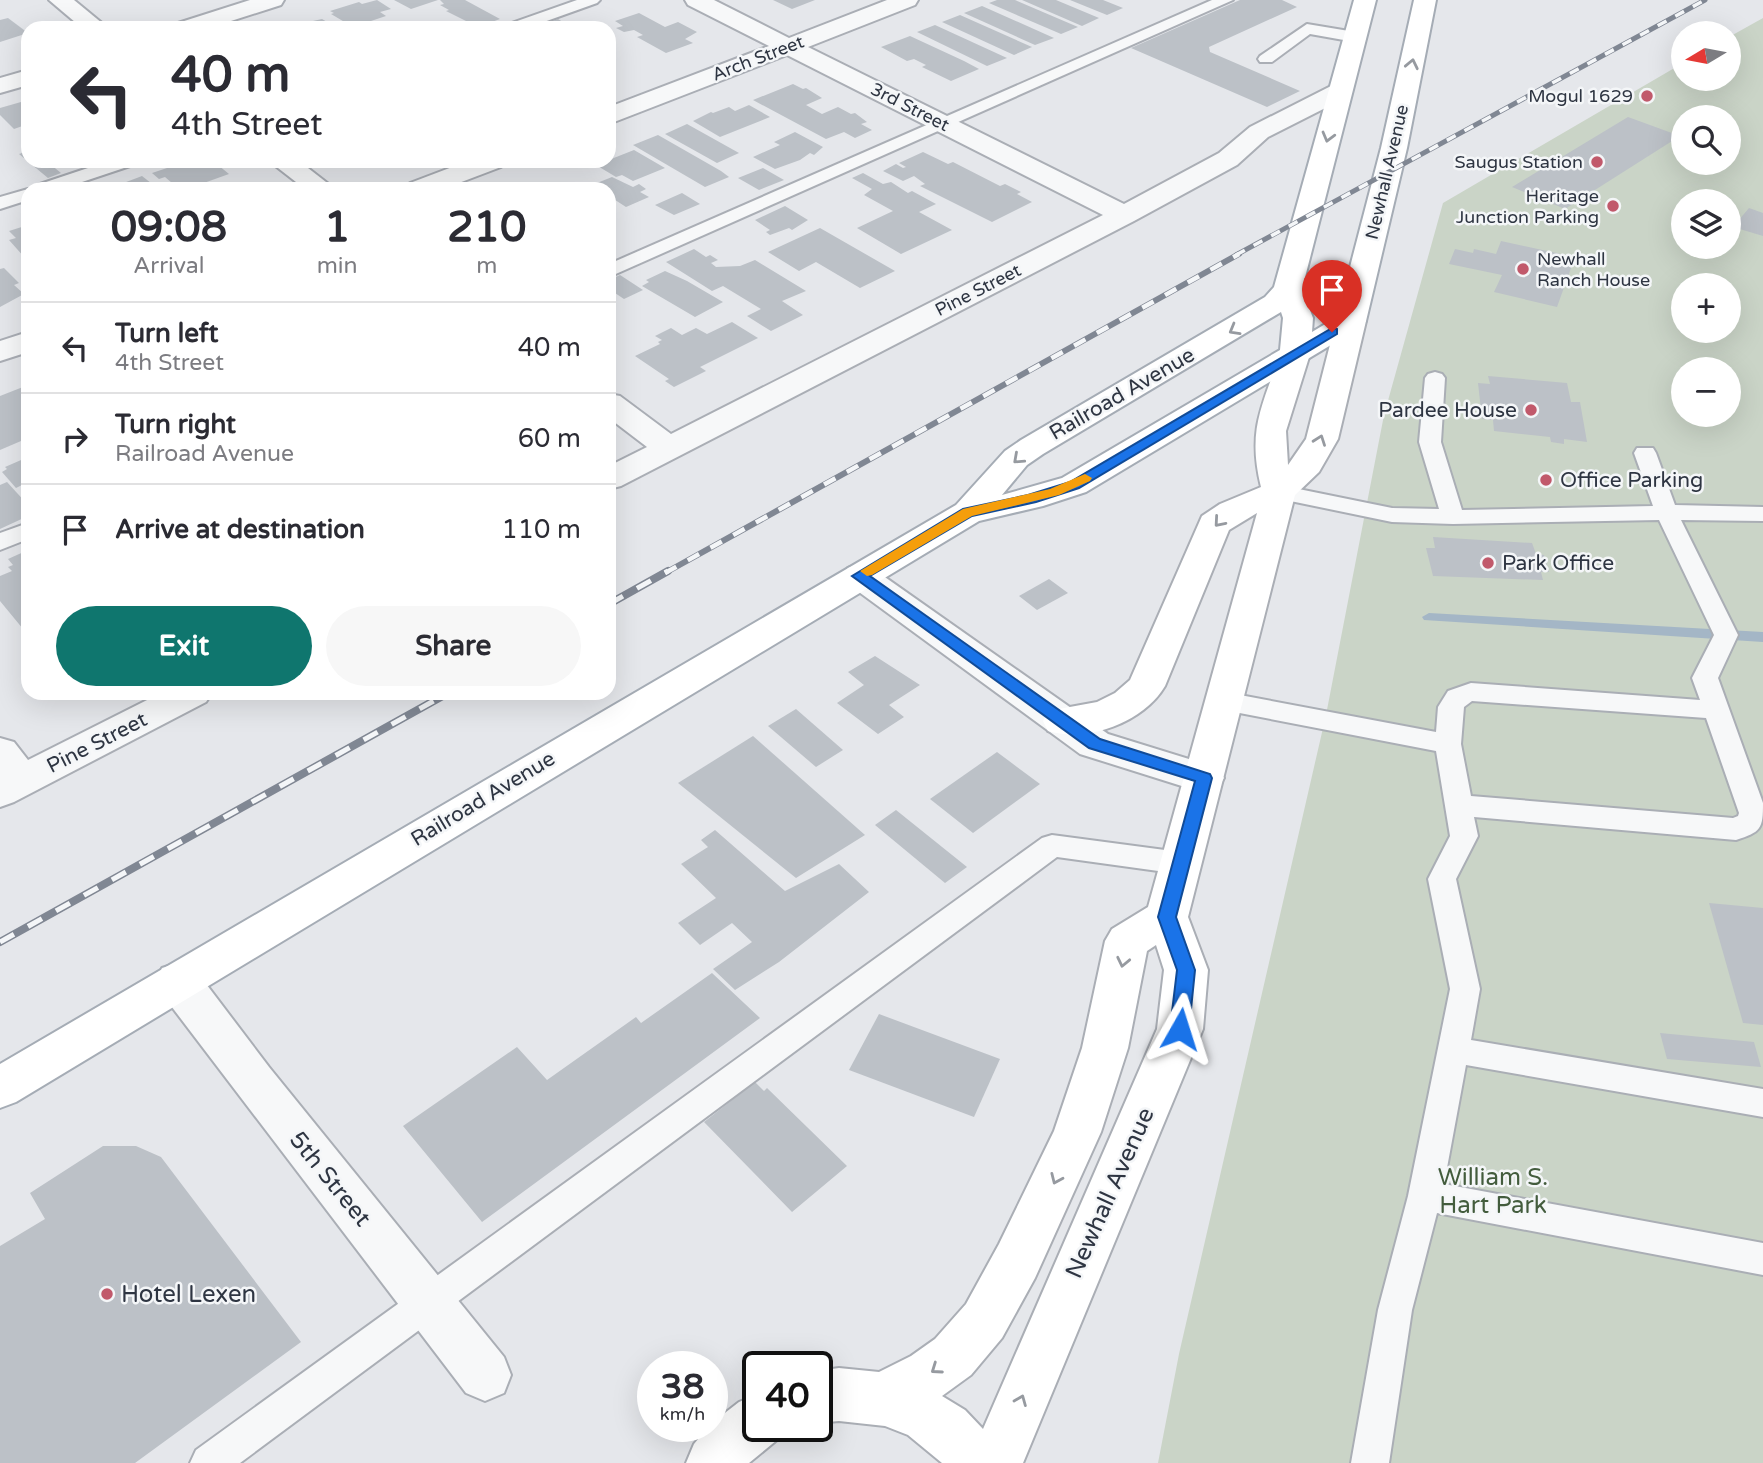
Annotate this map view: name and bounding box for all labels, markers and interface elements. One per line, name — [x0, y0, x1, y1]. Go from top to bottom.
north arrow — [1671, 21, 1741, 91]
map controls — [1671, 21, 1741, 427]
street label: Arch Street — [709, 30, 807, 86]
text: 40 m — [171, 46, 290, 105]
icon: left — [56, 49, 147, 140]
one-way arrow — [1404, 58, 1418, 70]
street label: 3rd Street — [867, 78, 953, 136]
place label: Mogul 1629 — [1528, 85, 1633, 107]
marker: Mogul 1629 — [1639, 88, 1655, 104]
street label: Newhall Avenue — [1361, 102, 1413, 242]
button: search — [1671, 105, 1741, 175]
text: 4th Street — [171, 106, 323, 144]
one-way arrow — [1322, 131, 1336, 143]
place label: Saugus Station — [1455, 151, 1583, 173]
marker: Saugus Station — [1589, 154, 1605, 170]
place label: Heritage Junction Parking — [1456, 185, 1599, 228]
button: layers — [1671, 189, 1741, 259]
marker: Heritage Junction Parking — [1605, 198, 1621, 214]
text: 09:08 — [111, 202, 227, 253]
text: 1 — [324, 202, 350, 253]
text: 210 — [447, 202, 526, 253]
place label: Newhall Ranch House — [1537, 248, 1650, 291]
text: Arrival — [133, 252, 204, 280]
text: min — [317, 252, 358, 280]
text: m — [476, 252, 497, 280]
street label: Pine Street — [931, 259, 1025, 321]
pin — [1302, 260, 1362, 332]
marker: Newhall Ranch House — [1515, 261, 1531, 277]
icon: arrive — [1313, 271, 1351, 309]
button: + — [1671, 273, 1741, 343]
text: Turn left — [115, 318, 218, 349]
one-way arrow — [1228, 322, 1241, 335]
icon: left — [56, 329, 94, 367]
text: 40 m — [518, 332, 581, 363]
street label: Railroad Avenue — [1045, 342, 1199, 446]
text: 4th Street — [115, 349, 224, 377]
button: − — [1671, 357, 1741, 427]
place label: Pardee House — [1378, 398, 1517, 423]
marker: Pardee House — [1523, 402, 1539, 418]
text: Turn right — [115, 409, 236, 440]
icon: right — [56, 420, 94, 458]
text: 60 m — [518, 423, 581, 454]
one-way arrow — [1312, 434, 1326, 446]
text: Railroad Avenue — [115, 440, 294, 468]
one-way arrow — [1013, 450, 1026, 463]
place label: Office Parking — [1560, 468, 1703, 493]
marker: Office Parking — [1538, 472, 1554, 488]
icon: arrive — [56, 511, 94, 549]
text: Arrive at destination — [115, 514, 365, 545]
text: 110 m — [501, 514, 581, 545]
one-way arrow — [1215, 514, 1227, 527]
place label: Park Office — [1502, 551, 1614, 576]
marker: Park Office — [1480, 555, 1496, 571]
button: Exit — [56, 606, 312, 686]
button: Share — [326, 606, 581, 686]
street label: Pine Street — [43, 707, 151, 779]
street label: Railroad Avenue — [407, 746, 560, 852]
one-way arrow — [1116, 956, 1131, 968]
position arrow — [1143, 992, 1217, 1066]
street label: Newhall Avenue — [1059, 1103, 1161, 1283]
street label: 5th Street — [283, 1126, 377, 1232]
park label: William S. Hart Park — [1438, 1163, 1548, 1220]
one-way arrow — [1050, 1172, 1064, 1184]
place label: Hotel Lexen — [121, 1280, 256, 1309]
marker: Hotel Lexen — [99, 1286, 115, 1302]
speed limit sign: 40 — [742, 1351, 833, 1442]
one-way arrow — [931, 1361, 944, 1373]
text: 38 — [661, 1366, 704, 1408]
one-way arrow — [1013, 1394, 1027, 1406]
text: km/h — [660, 1403, 705, 1425]

